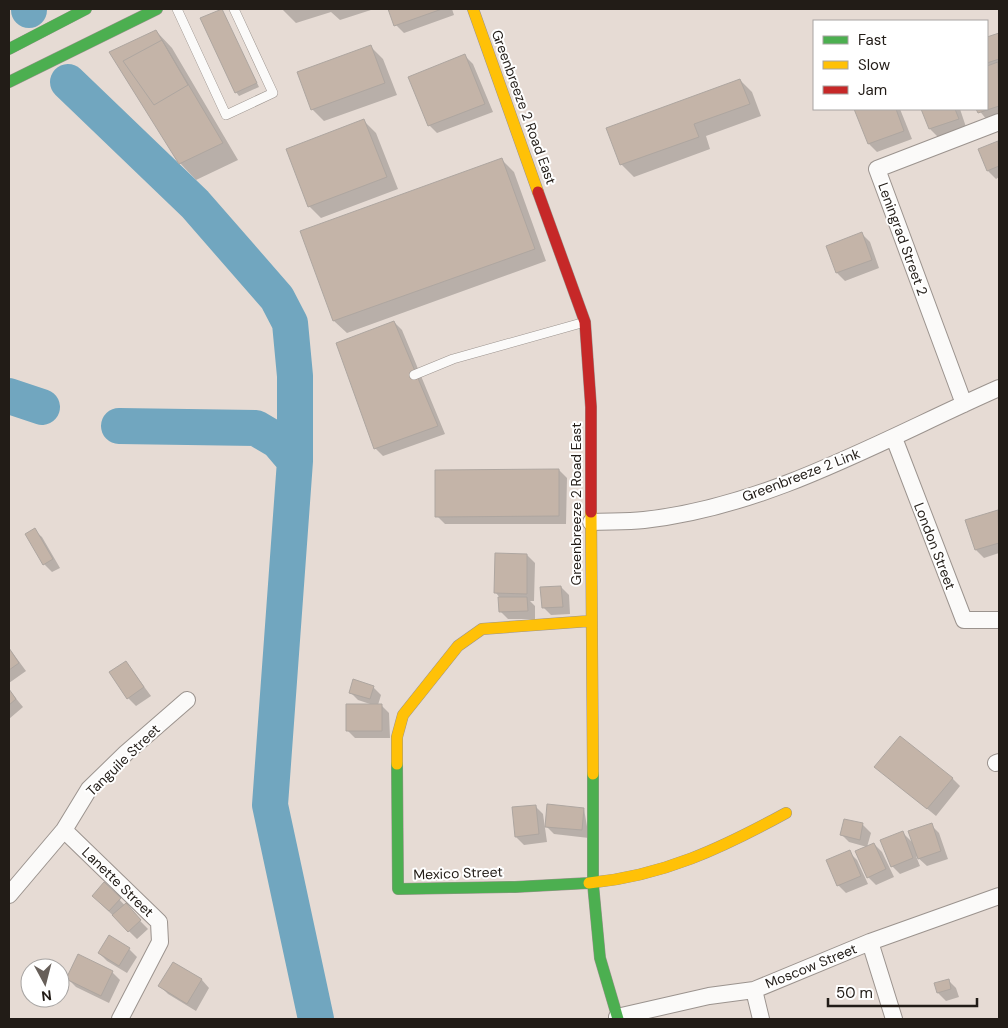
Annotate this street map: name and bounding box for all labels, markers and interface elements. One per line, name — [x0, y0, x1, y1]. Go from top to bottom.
legend — [813, 20, 988, 110]
street label: Greenbreeze 2 Road East — [488, 27, 560, 187]
text: Fast — [858, 30, 887, 50]
text: Slow — [858, 55, 891, 75]
text: Jam — [858, 80, 887, 100]
street label: Leningrad Street 2 — [874, 180, 932, 298]
street label: Greenbreeze 2 Road East — [567, 423, 585, 585]
street label: Greenbreeze 2 Link — [740, 444, 862, 506]
street label: London Street — [910, 500, 960, 592]
street label: Tanguile Street — [82, 720, 164, 800]
street label: Lanette Street — [78, 843, 158, 921]
street label: Mexico Street — [413, 862, 503, 884]
street label: Moscow Street — [763, 939, 859, 993]
north arrow — [20, 958, 70, 1008]
scale bar — [828, 976, 977, 1008]
text: 50 m — [836, 983, 873, 1003]
text: N — [40, 986, 53, 1005]

